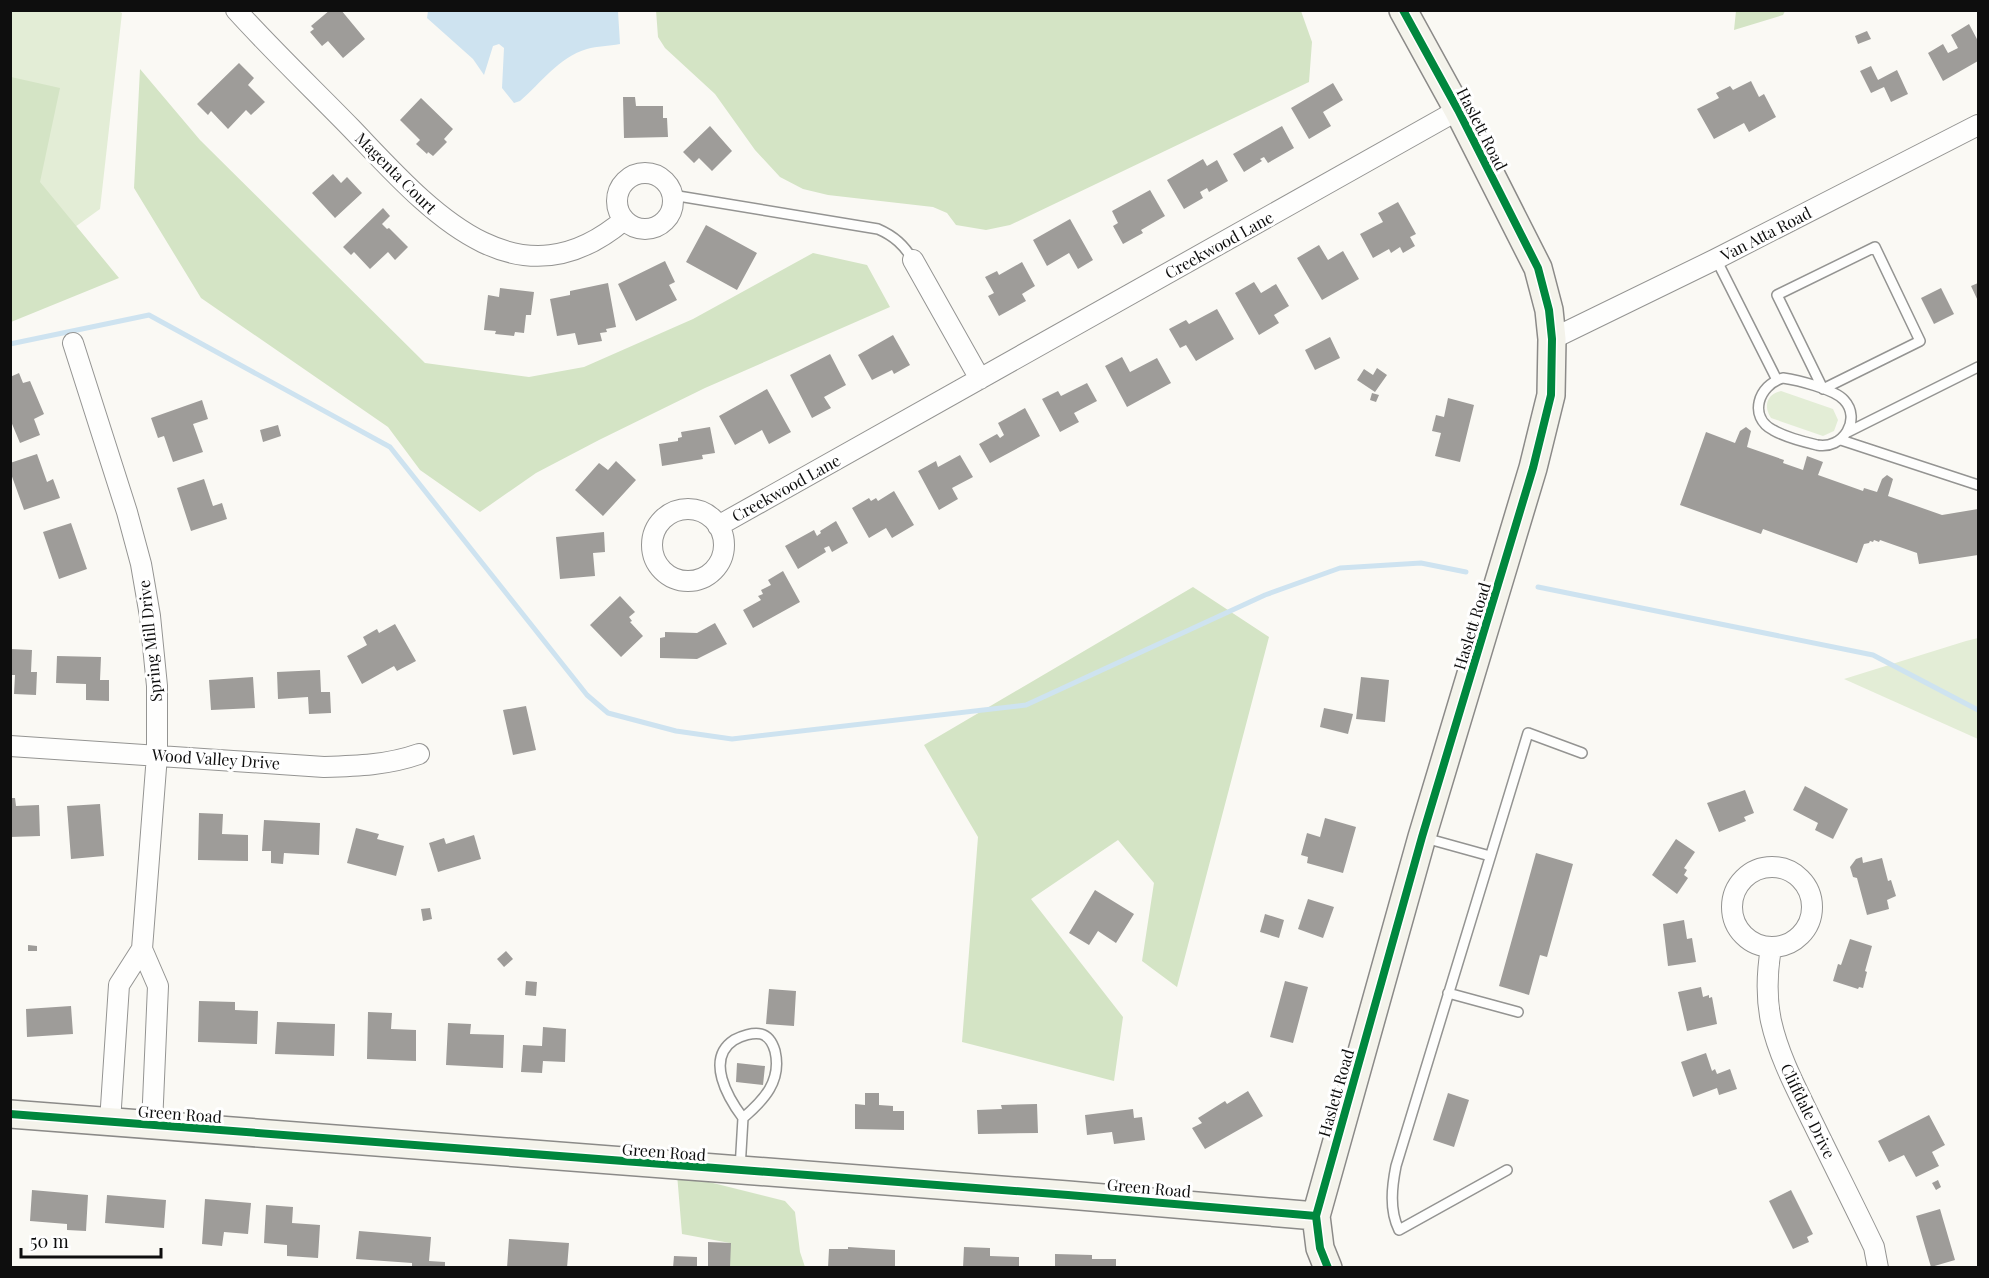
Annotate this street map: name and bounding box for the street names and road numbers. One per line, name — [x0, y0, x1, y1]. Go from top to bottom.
street label: Haslett Road — [1453, 84, 1512, 174]
street label: Magenta Court — [351, 127, 442, 218]
street label: Van Atta Road — [1716, 202, 1815, 266]
street label: Creekwood Lane — [1161, 206, 1277, 283]
street label: Creekwood Lane — [728, 449, 844, 526]
street label: Spring Mill Drive — [133, 579, 166, 703]
street label: Haslett Road — [1448, 580, 1495, 672]
street label: Wood Valley Drive — [150, 743, 281, 773]
street label: Haslett Road — [1313, 1046, 1358, 1139]
street label: Cliffdale Drive — [1776, 1060, 1841, 1162]
street label: Green Road — [137, 1100, 223, 1127]
street label: Green Road — [621, 1138, 707, 1165]
street label: Green Road — [1106, 1173, 1192, 1202]

